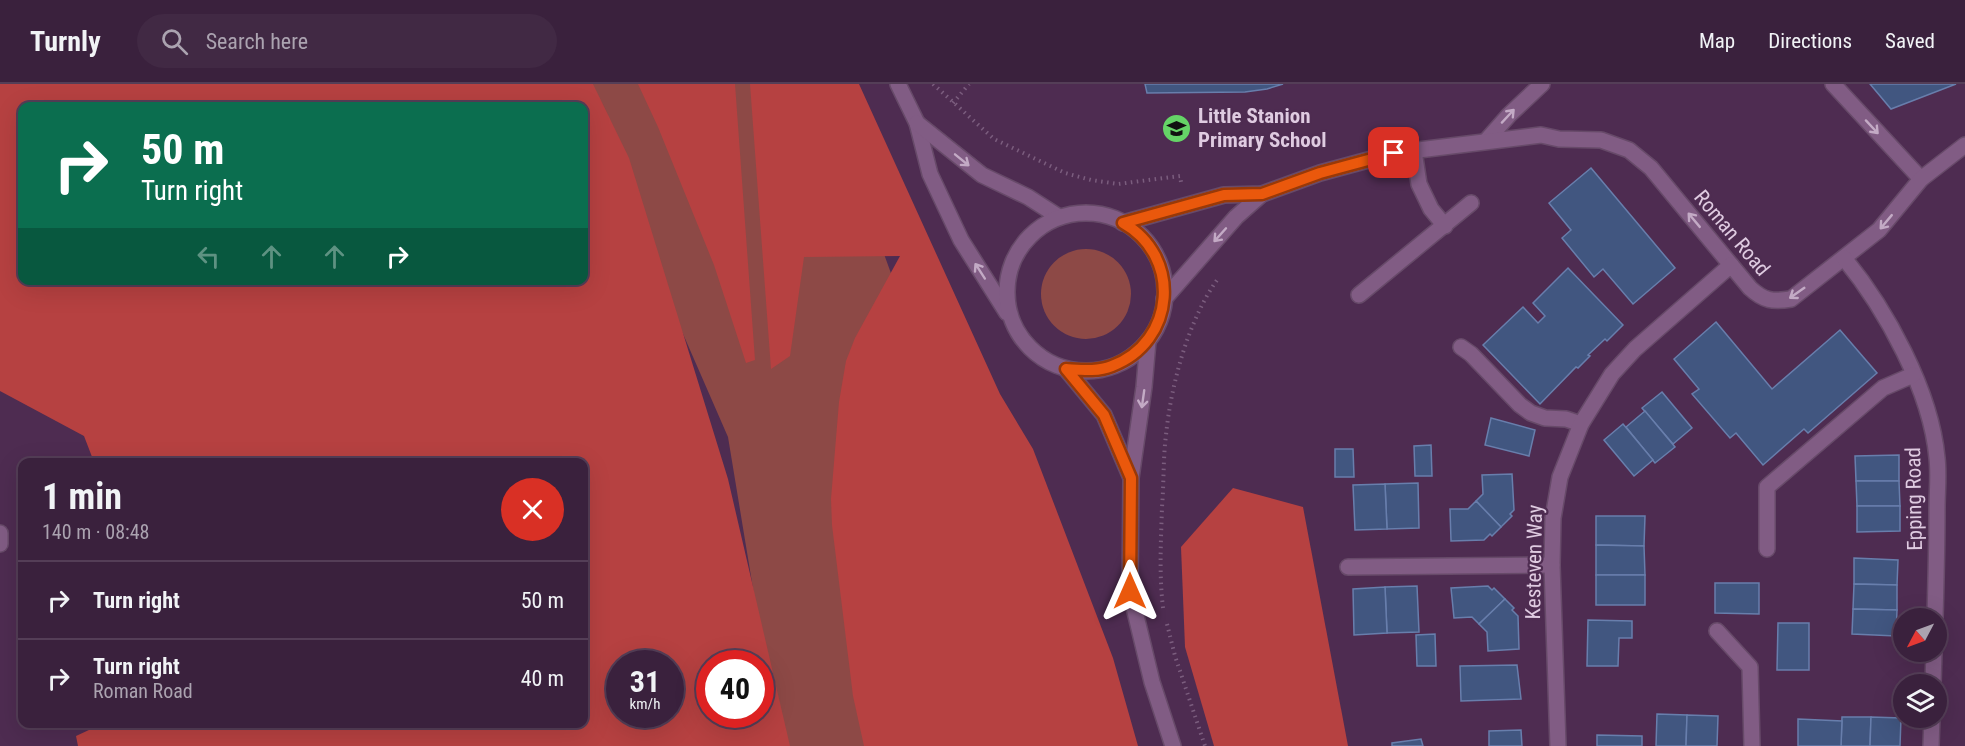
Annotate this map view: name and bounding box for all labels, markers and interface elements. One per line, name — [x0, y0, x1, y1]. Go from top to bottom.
search box — [137, 14, 557, 68]
text: Turnly — [30, 25, 101, 58]
icon: search — [158, 25, 191, 58]
text: Search here — [206, 29, 308, 54]
text: Map — [1699, 29, 1735, 53]
text: Directions — [1768, 29, 1852, 53]
text: Saved — [1885, 29, 1935, 53]
place label: Little Stanion Primary School — [1198, 104, 1327, 152]
one-way arrow — [1501, 109, 1515, 124]
school or university icon: Little Stanion Primary School — [1161, 112, 1193, 144]
one-way arrow — [1865, 120, 1879, 135]
text: 50 m — [141, 125, 224, 174]
icon: right — [42, 126, 120, 204]
pin — [1368, 127, 1419, 178]
icon: arrive — [1377, 136, 1410, 169]
one-way arrow — [954, 153, 970, 166]
text: Turn right — [141, 175, 243, 207]
street label: Roman Road — [1689, 185, 1775, 281]
one-way arrow — [1687, 212, 1700, 228]
one-way arrow — [1879, 214, 1892, 230]
one-way arrow — [1213, 227, 1227, 242]
icon: left — [192, 240, 225, 273]
icon: ahead — [255, 240, 288, 273]
icon: ahead — [318, 240, 351, 273]
icon: right — [381, 240, 414, 273]
one-way arrow — [974, 263, 986, 280]
one-way arrow — [1790, 287, 1806, 299]
one-way arrow — [1137, 389, 1148, 409]
street label: Epping Road — [1901, 447, 1927, 551]
text: 1 min — [42, 476, 122, 518]
button: close — [501, 478, 564, 541]
street label: Kesteven Way — [1521, 504, 1547, 619]
text: 140 m · 08:48 — [42, 520, 149, 544]
position arrow — [1098, 559, 1162, 623]
icon: right — [42, 584, 75, 617]
text: Turn right — [93, 588, 180, 613]
text: 50 m — [521, 588, 564, 613]
north arrow — [1893, 608, 1947, 662]
map controls — [1893, 608, 1947, 728]
speed limit sign: 40 — [696, 650, 774, 728]
text: Turn right — [93, 654, 180, 679]
icon: right — [42, 662, 75, 695]
text: 31 — [630, 664, 660, 699]
text: 40 m — [521, 666, 564, 691]
button: layers — [1893, 674, 1947, 728]
text: Roman Road — [93, 679, 193, 703]
text: km/h — [630, 695, 660, 713]

